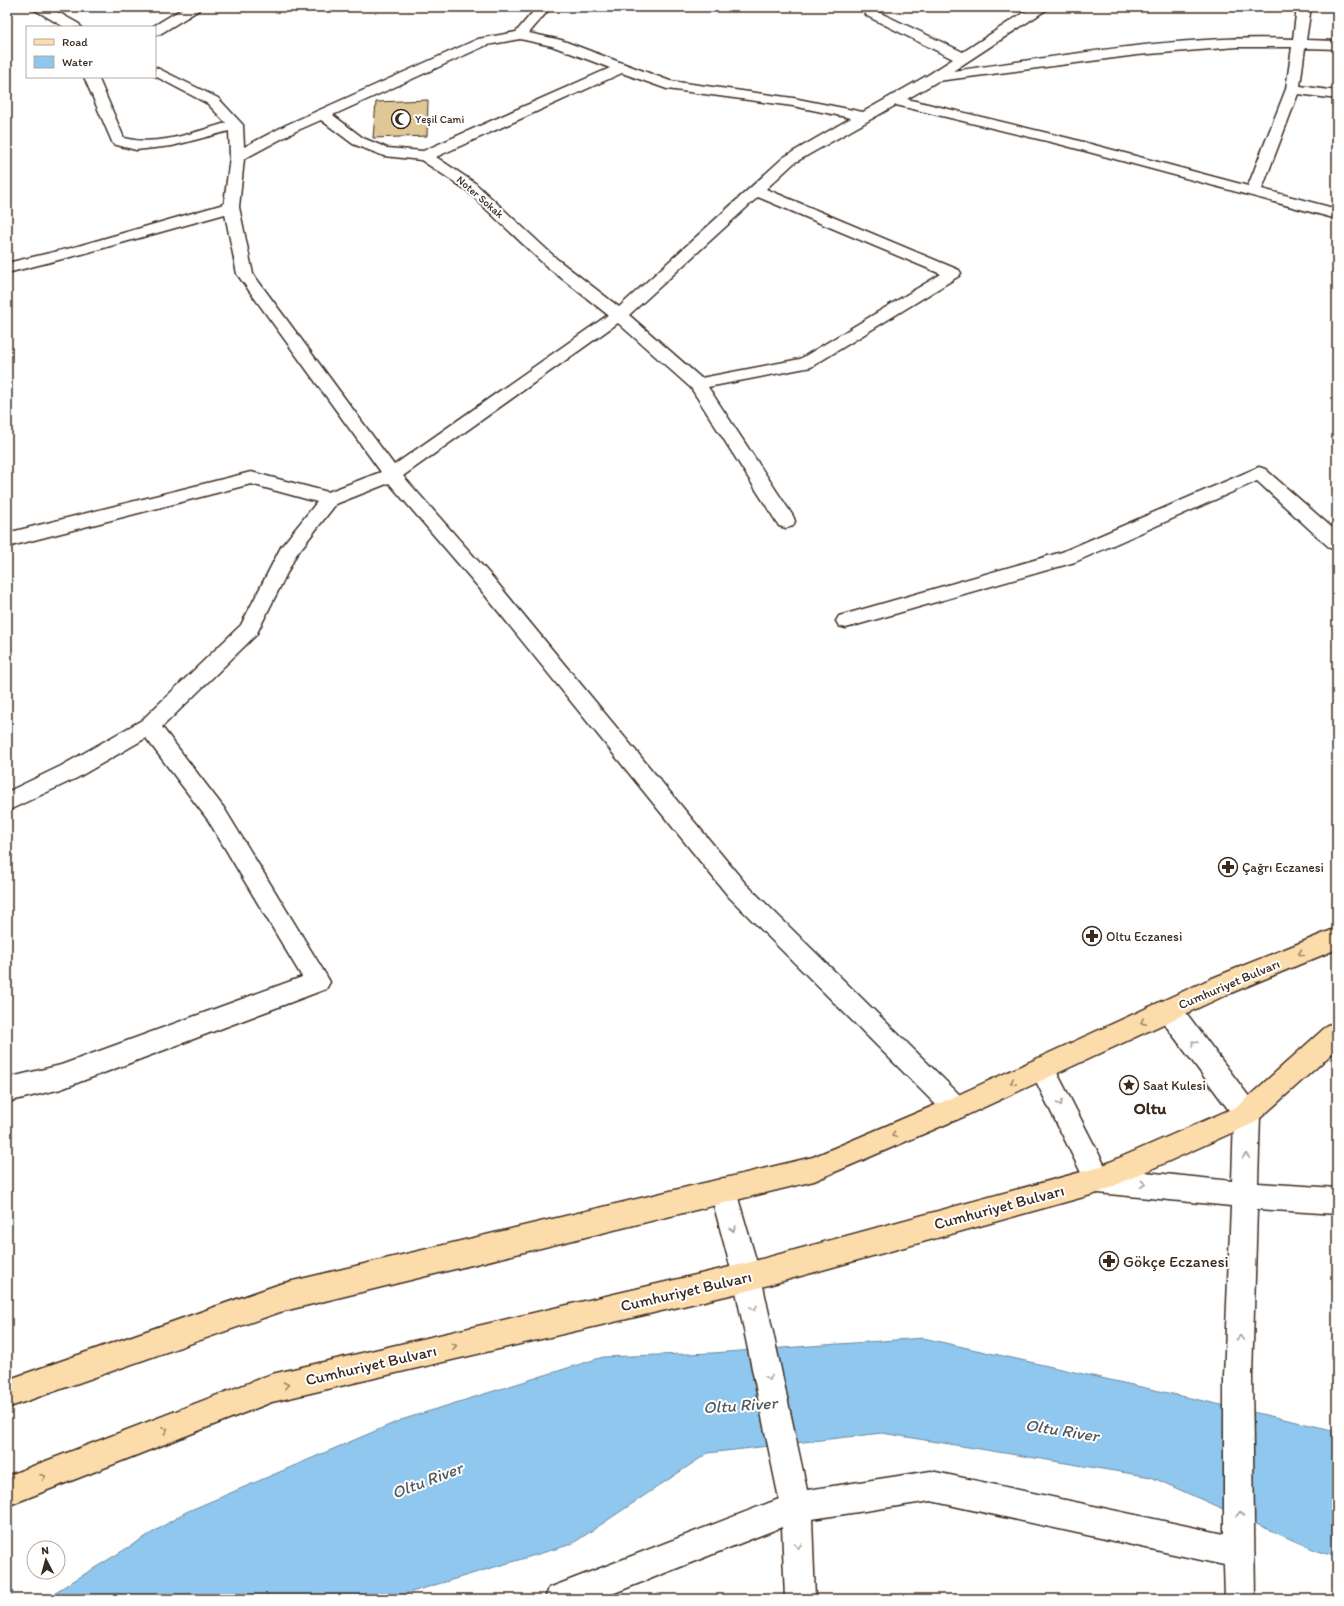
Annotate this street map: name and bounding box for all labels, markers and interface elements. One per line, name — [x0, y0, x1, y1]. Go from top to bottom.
legend — [26, 26, 156, 78]
text: Road — [62, 35, 88, 49]
text: Water — [62, 55, 93, 69]
mosque icon: Yeşil Cami — [390, 108, 412, 130]
place label: Yeşil Cami — [415, 113, 464, 126]
street label: Noter Sokak — [454, 173, 506, 221]
pharmacy icon: Çağrı Eczanesi — [1217, 856, 1239, 878]
place label: Çağrı Eczanesi — [1242, 860, 1324, 875]
pharmacy icon: Oltu Eczanesi — [1081, 925, 1103, 947]
place label: Oltu Eczanesi — [1106, 929, 1182, 944]
one-way arrow — [1297, 948, 1305, 956]
street label: Cumhuriyet Bulvarı — [1176, 956, 1282, 1012]
one-way arrow — [1140, 1017, 1148, 1025]
one-way arrow — [1191, 1040, 1199, 1047]
place icon: Saat Kulesi — [1118, 1074, 1140, 1096]
one-way arrow — [1009, 1077, 1017, 1085]
place label: Saat Kulesi — [1143, 1078, 1206, 1093]
district label: Oltu — [1134, 1098, 1167, 1118]
one-way arrow — [1055, 1099, 1063, 1107]
one-way arrow — [890, 1130, 898, 1138]
one-way arrow — [1242, 1153, 1250, 1159]
one-way arrow — [1140, 1179, 1146, 1188]
street label: Cumhuriyet Bulvarı — [932, 1180, 1066, 1234]
one-way arrow — [728, 1225, 737, 1232]
pharmacy icon: Gökçe Eczanesi — [1098, 1250, 1120, 1272]
place label: Gökçe Eczanesi — [1123, 1252, 1229, 1271]
street label: Cumhuriyet Bulvarı — [619, 1267, 753, 1315]
one-way arrow — [749, 1305, 757, 1311]
one-way arrow — [1235, 1335, 1244, 1341]
street label: Cumhuriyet Bulvarı — [304, 1341, 438, 1389]
one-way arrow — [451, 1342, 457, 1350]
one-way arrow — [764, 1375, 773, 1381]
one-way arrow — [283, 1381, 290, 1390]
water label: Oltu River — [702, 1392, 780, 1418]
water label: Oltu River — [1024, 1414, 1102, 1446]
one-way arrow — [161, 1427, 168, 1435]
water label: Oltu River — [389, 1457, 467, 1503]
one-way arrow — [40, 1474, 47, 1482]
one-way arrow — [1235, 1511, 1244, 1517]
north arrow — [26, 1540, 66, 1580]
one-way arrow — [794, 1543, 802, 1549]
text: N — [41, 1544, 49, 1557]

